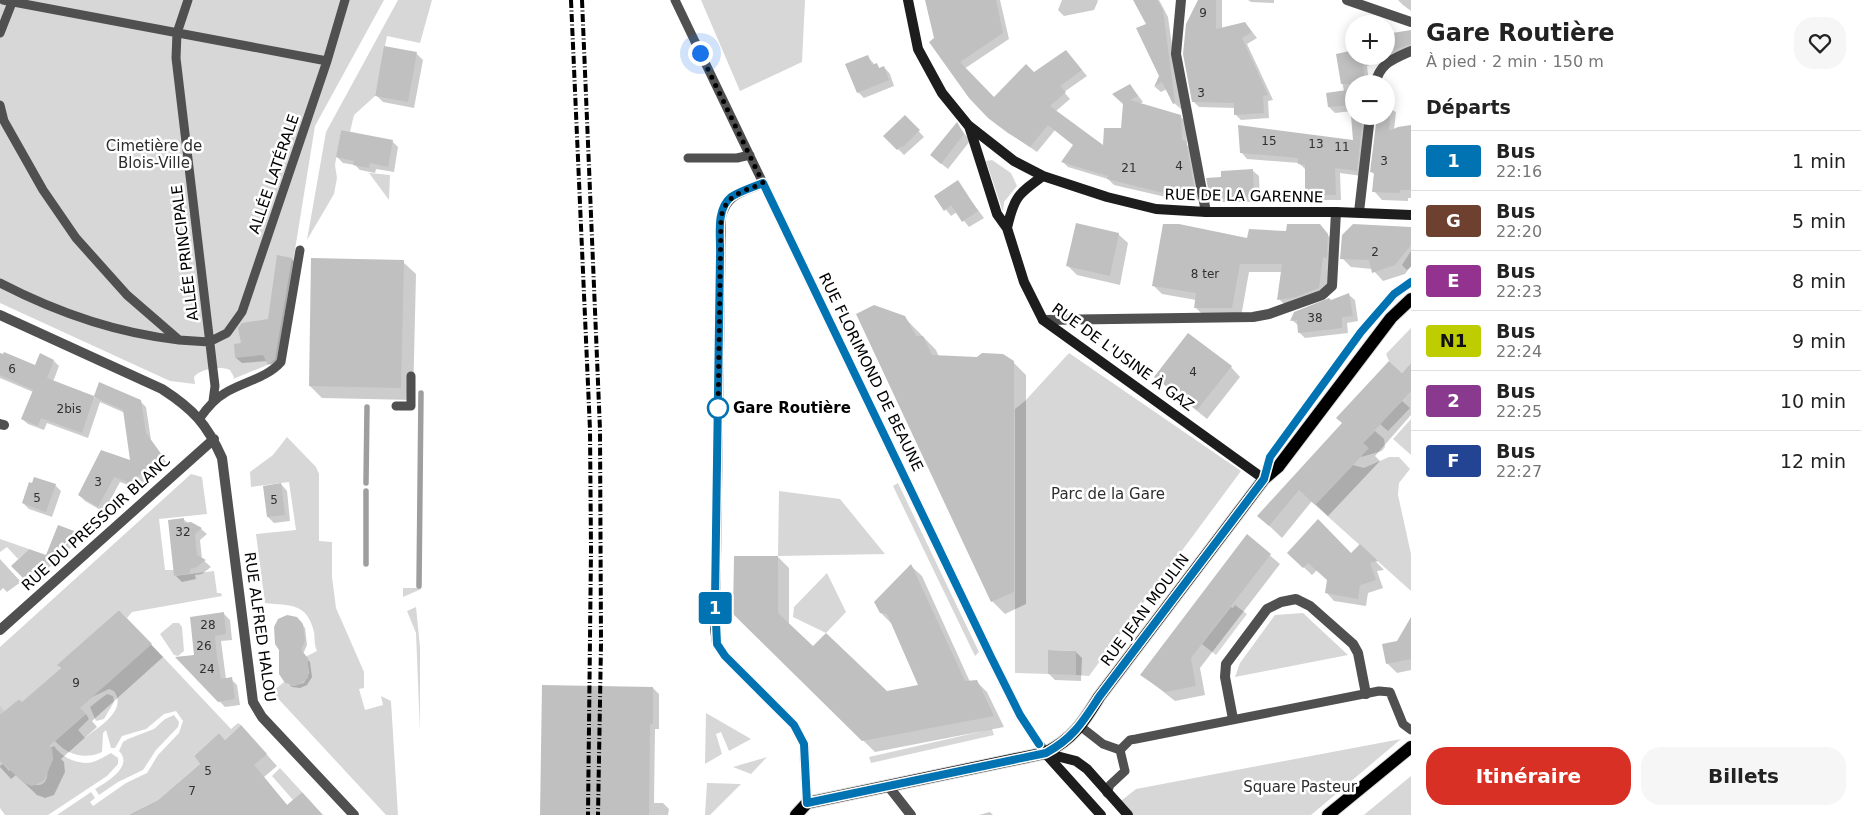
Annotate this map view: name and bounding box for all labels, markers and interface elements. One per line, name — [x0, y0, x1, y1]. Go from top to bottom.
house number: 9 — [1199, 6, 1207, 20]
map controls — [1345, 15, 1395, 125]
button: + — [1345, 15, 1395, 65]
button: heart — [1794, 17, 1846, 69]
text: Gare Routière — [1426, 19, 1615, 47]
your location — [688, 41, 713, 66]
text: À pied · 2 min · 150 m — [1426, 52, 1604, 71]
button: − — [1345, 75, 1395, 125]
house number: 3 — [1197, 86, 1205, 100]
text: Départs — [1426, 96, 1511, 118]
street label: ALLÉE LATÉRALE — [244, 112, 303, 236]
house number: 15 — [1261, 134, 1277, 148]
park label: Cimetière de Blois-Ville — [106, 137, 202, 172]
house number: 13 — [1308, 137, 1324, 151]
house number: 11 — [1334, 140, 1350, 154]
text: Bus — [1496, 140, 1535, 162]
text: 1 — [1447, 150, 1460, 171]
text: 1 min — [1792, 150, 1846, 172]
house number: 3 — [1380, 154, 1388, 168]
house number: 4 — [1175, 159, 1183, 173]
house number: 21 — [1121, 161, 1137, 175]
text: 22:16 — [1496, 162, 1542, 181]
street label: ALLÉE PRINCIPALE — [167, 184, 202, 322]
street label: RUE DE LA GARENNE — [1164, 186, 1324, 206]
text: Bus — [1496, 200, 1535, 222]
text: G — [1446, 210, 1461, 231]
text: 5 min — [1792, 210, 1846, 232]
text: 22:20 — [1496, 222, 1542, 241]
house number: 2 — [1371, 245, 1379, 259]
text: Bus — [1496, 260, 1535, 282]
house number: 8 ter — [1191, 267, 1219, 281]
street label: RUE FLORIMOND DE BEAUNE — [815, 270, 927, 474]
text: E — [1447, 270, 1460, 291]
text: 8 min — [1792, 270, 1846, 292]
text: 22:23 — [1496, 282, 1542, 301]
street label: RUE DE L'USINE À GAZ — [1048, 299, 1198, 415]
house number: 38 — [1307, 311, 1323, 325]
text: Bus — [1496, 320, 1535, 342]
text: N1 — [1440, 330, 1467, 351]
text: 9 min — [1792, 330, 1846, 352]
text: 22:24 — [1496, 342, 1542, 361]
house number: 6 — [8, 362, 16, 376]
house number: 4 — [1189, 365, 1197, 379]
text: Bus — [1496, 380, 1535, 402]
text: 2 — [1447, 390, 1460, 411]
text: 10 min — [1780, 390, 1846, 412]
marker: Gare Routière — [707, 397, 729, 419]
place label: Gare Routière — [733, 399, 851, 417]
house number: 2bis — [57, 402, 81, 416]
text: 22:25 — [1496, 402, 1542, 421]
text: Bus — [1496, 440, 1535, 462]
text: F — [1447, 450, 1460, 471]
text: 12 min — [1780, 450, 1846, 472]
street label: RUE DU PRESSOIR BLANC — [18, 452, 174, 594]
text: 22:27 — [1496, 462, 1542, 481]
house number: 3 — [94, 475, 102, 489]
park label: Parc de la Gare — [1051, 485, 1165, 503]
house number: 5 — [33, 491, 41, 505]
house number: 5 — [270, 493, 278, 507]
house number: 32 — [175, 525, 191, 539]
street label: RUE JEAN MOULIN — [1097, 550, 1193, 670]
street label: RUE ALFRED HALOU — [241, 551, 279, 703]
line badge: 1 — [699, 592, 731, 624]
text: 1 — [709, 597, 721, 618]
house number: 28 — [200, 618, 216, 632]
house number: 26 — [196, 639, 212, 653]
house number: 24 — [199, 662, 215, 676]
house number: 9 — [72, 676, 80, 690]
button: Itinéraire — [1426, 747, 1631, 805]
button: Billets — [1641, 747, 1846, 805]
house number: 5 — [204, 764, 212, 778]
park label: Square Pasteur — [1243, 778, 1358, 796]
house number: 7 — [188, 784, 196, 798]

